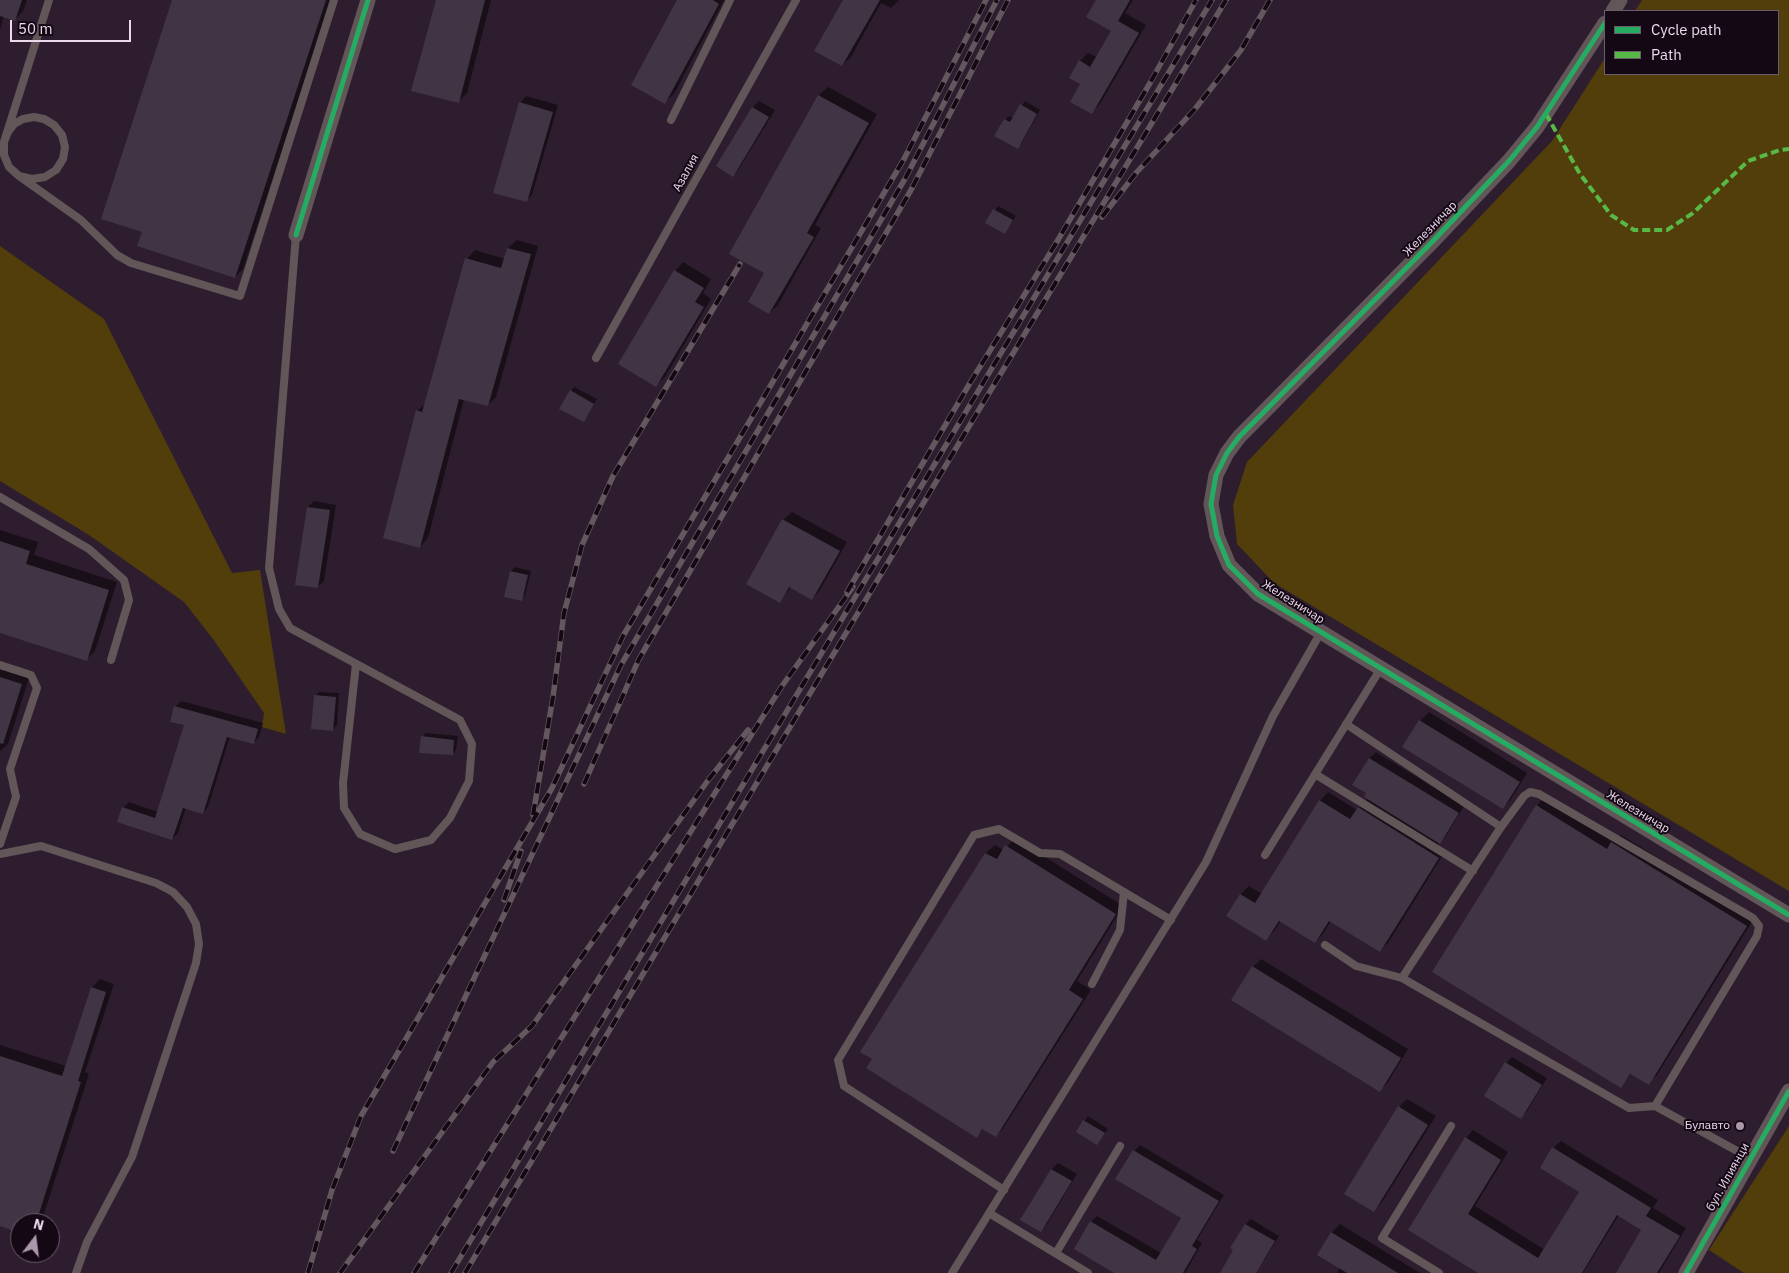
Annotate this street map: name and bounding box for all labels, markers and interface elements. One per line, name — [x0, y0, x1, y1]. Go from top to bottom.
scale bar — [12, 10, 134, 42]
legend — [1604, 10, 1779, 75]
text: 50 m — [18, 19, 53, 38]
text: Cycle path — [1651, 20, 1722, 39]
text: Path — [1651, 45, 1682, 64]
street label: Азалия — [670, 152, 702, 194]
street label: Железничар — [1400, 198, 1460, 260]
street label: Железничар — [1259, 577, 1327, 627]
street label: Железничар — [1604, 787, 1672, 837]
place label: Булавто — [1685, 1119, 1730, 1133]
marker: Булавто — [1734, 1120, 1746, 1132]
street label: бул. Илиянци — [1703, 1141, 1753, 1213]
north arrow — [10, 1213, 60, 1263]
text: N — [31, 1214, 46, 1234]

